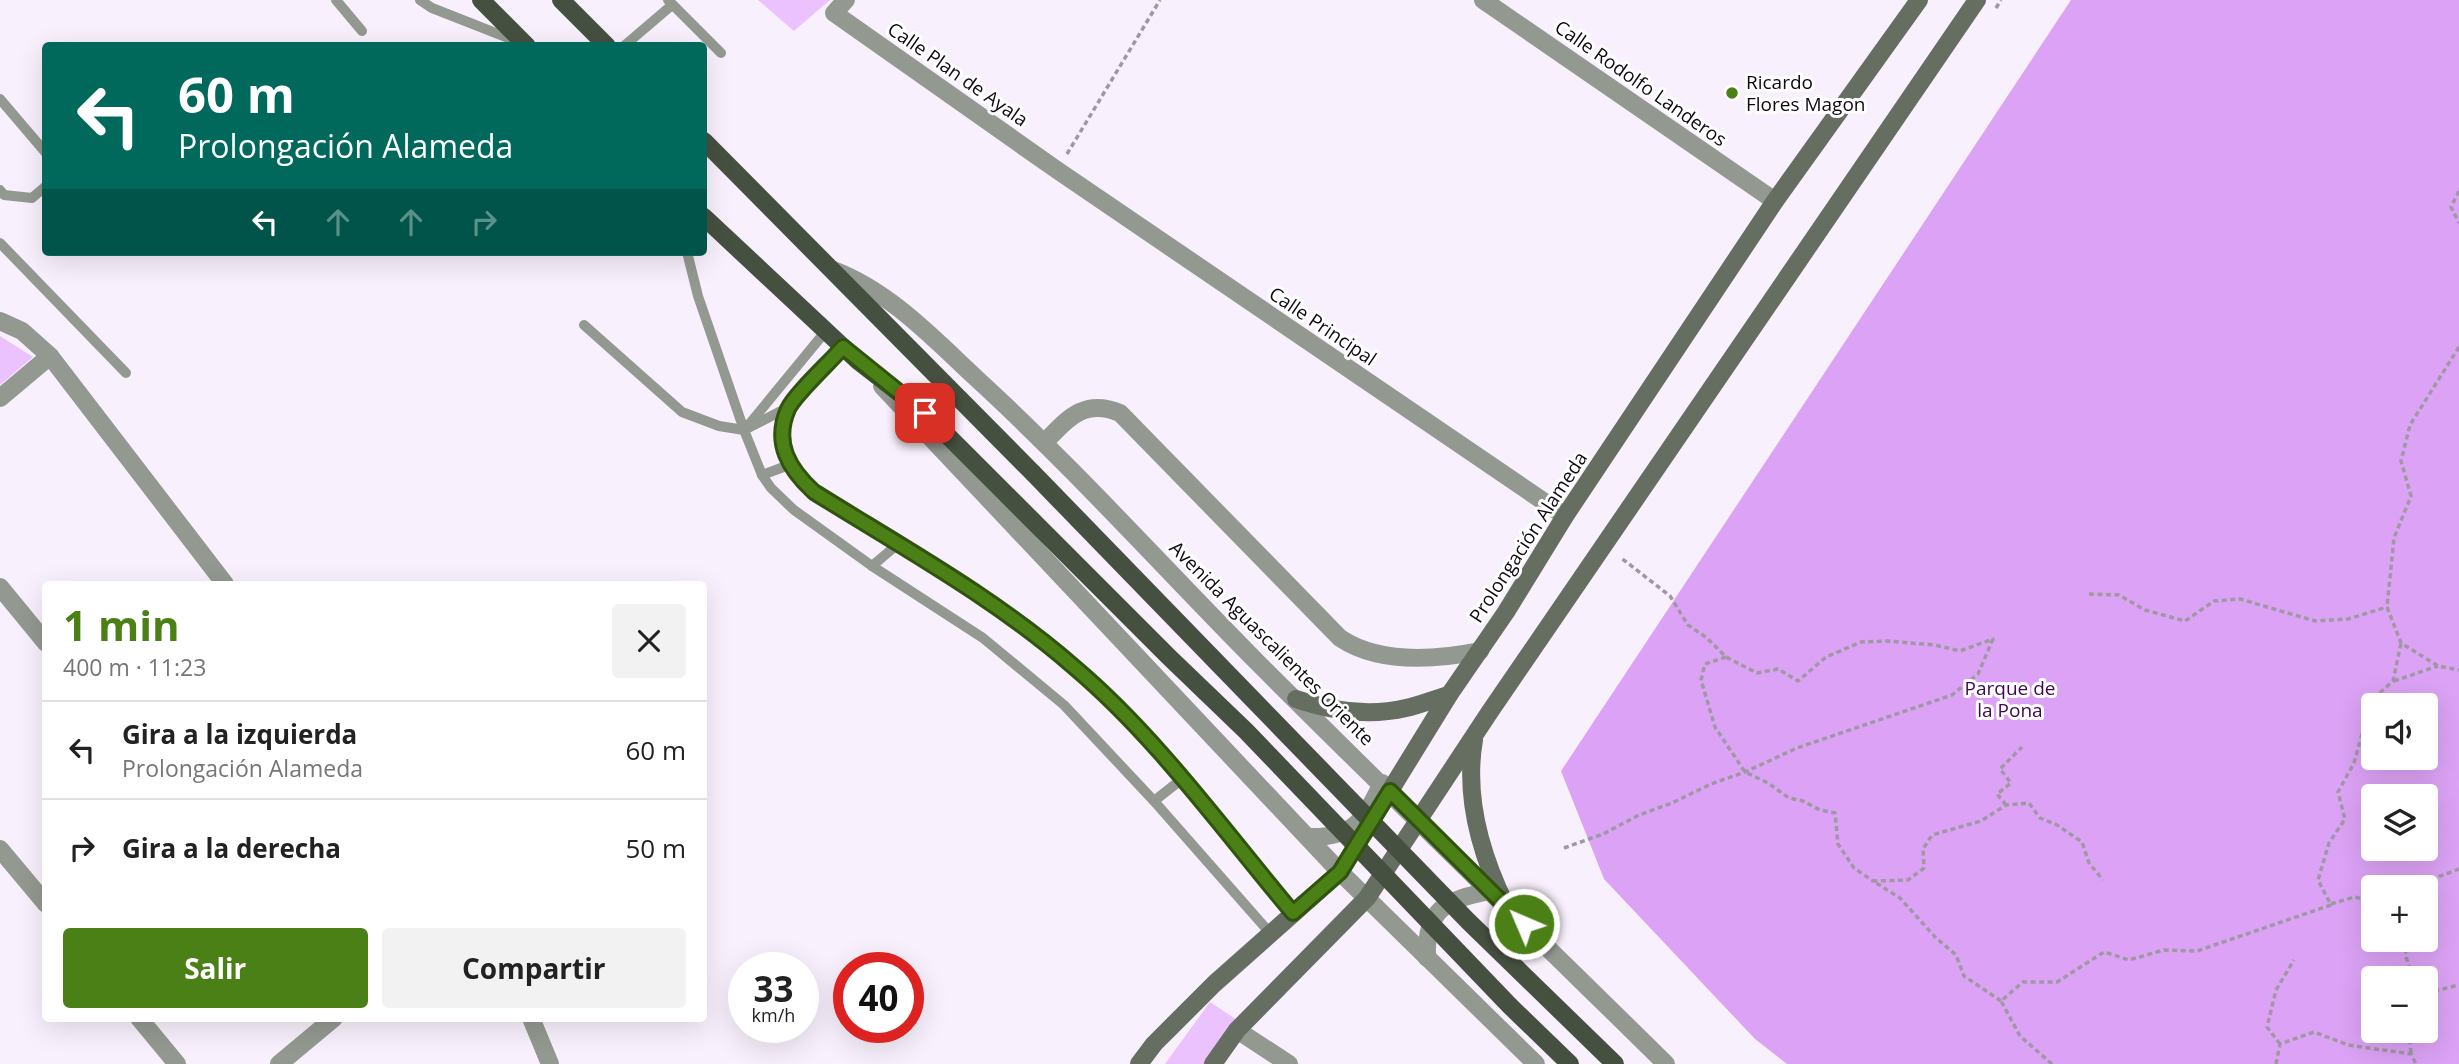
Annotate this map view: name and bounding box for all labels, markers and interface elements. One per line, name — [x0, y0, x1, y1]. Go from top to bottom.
street label: Calle Rodolfo Landeros — [1550, 14, 1732, 152]
street label: Calle Plan de Ayala — [883, 16, 1033, 132]
text: 60 m — [178, 61, 295, 127]
place label: Ricardo Flores Magon — [1746, 69, 1866, 117]
icon: left — [63, 70, 154, 161]
marker: Ricardo Flores Magon — [1724, 85, 1740, 101]
text: Prolongación Alameda — [178, 124, 513, 167]
icon: left — [246, 203, 284, 241]
icon: ahead — [319, 203, 357, 241]
icon: ahead — [392, 203, 430, 241]
icon: right — [465, 203, 503, 241]
street label: Calle Principal — [1264, 280, 1382, 372]
pin — [895, 383, 955, 443]
icon: arrive — [906, 394, 944, 432]
street label: Prolongación Alameda — [1463, 446, 1593, 628]
street label: Avenida Aguascalientes Oriente — [1164, 535, 1380, 751]
text: 1 min — [63, 596, 180, 653]
button: close — [612, 604, 686, 678]
text: 400 m · 11:23 — [63, 651, 206, 683]
park label: Parque de la Pona — [1965, 675, 2055, 723]
map controls — [2361, 693, 2438, 1043]
button: sound — [2361, 693, 2438, 770]
text: Gira a la izquierda — [122, 716, 357, 752]
icon: left — [63, 731, 101, 769]
text: 60 m — [625, 732, 686, 768]
text: Prolongación Alameda — [122, 752, 363, 784]
button: layers — [2361, 784, 2438, 861]
icon: right — [63, 829, 101, 867]
text: Gira a la derecha — [122, 830, 341, 866]
text: 50 m — [625, 830, 686, 866]
button: + — [2361, 875, 2438, 952]
position arrow — [1487, 887, 1561, 961]
button: Salir — [63, 928, 368, 1008]
button: Compartir — [382, 928, 686, 1008]
speed limit sign: 40 — [833, 952, 924, 1043]
text: 33 — [753, 965, 794, 1012]
button: − — [2361, 966, 2438, 1043]
text: km/h — [752, 1003, 795, 1027]

